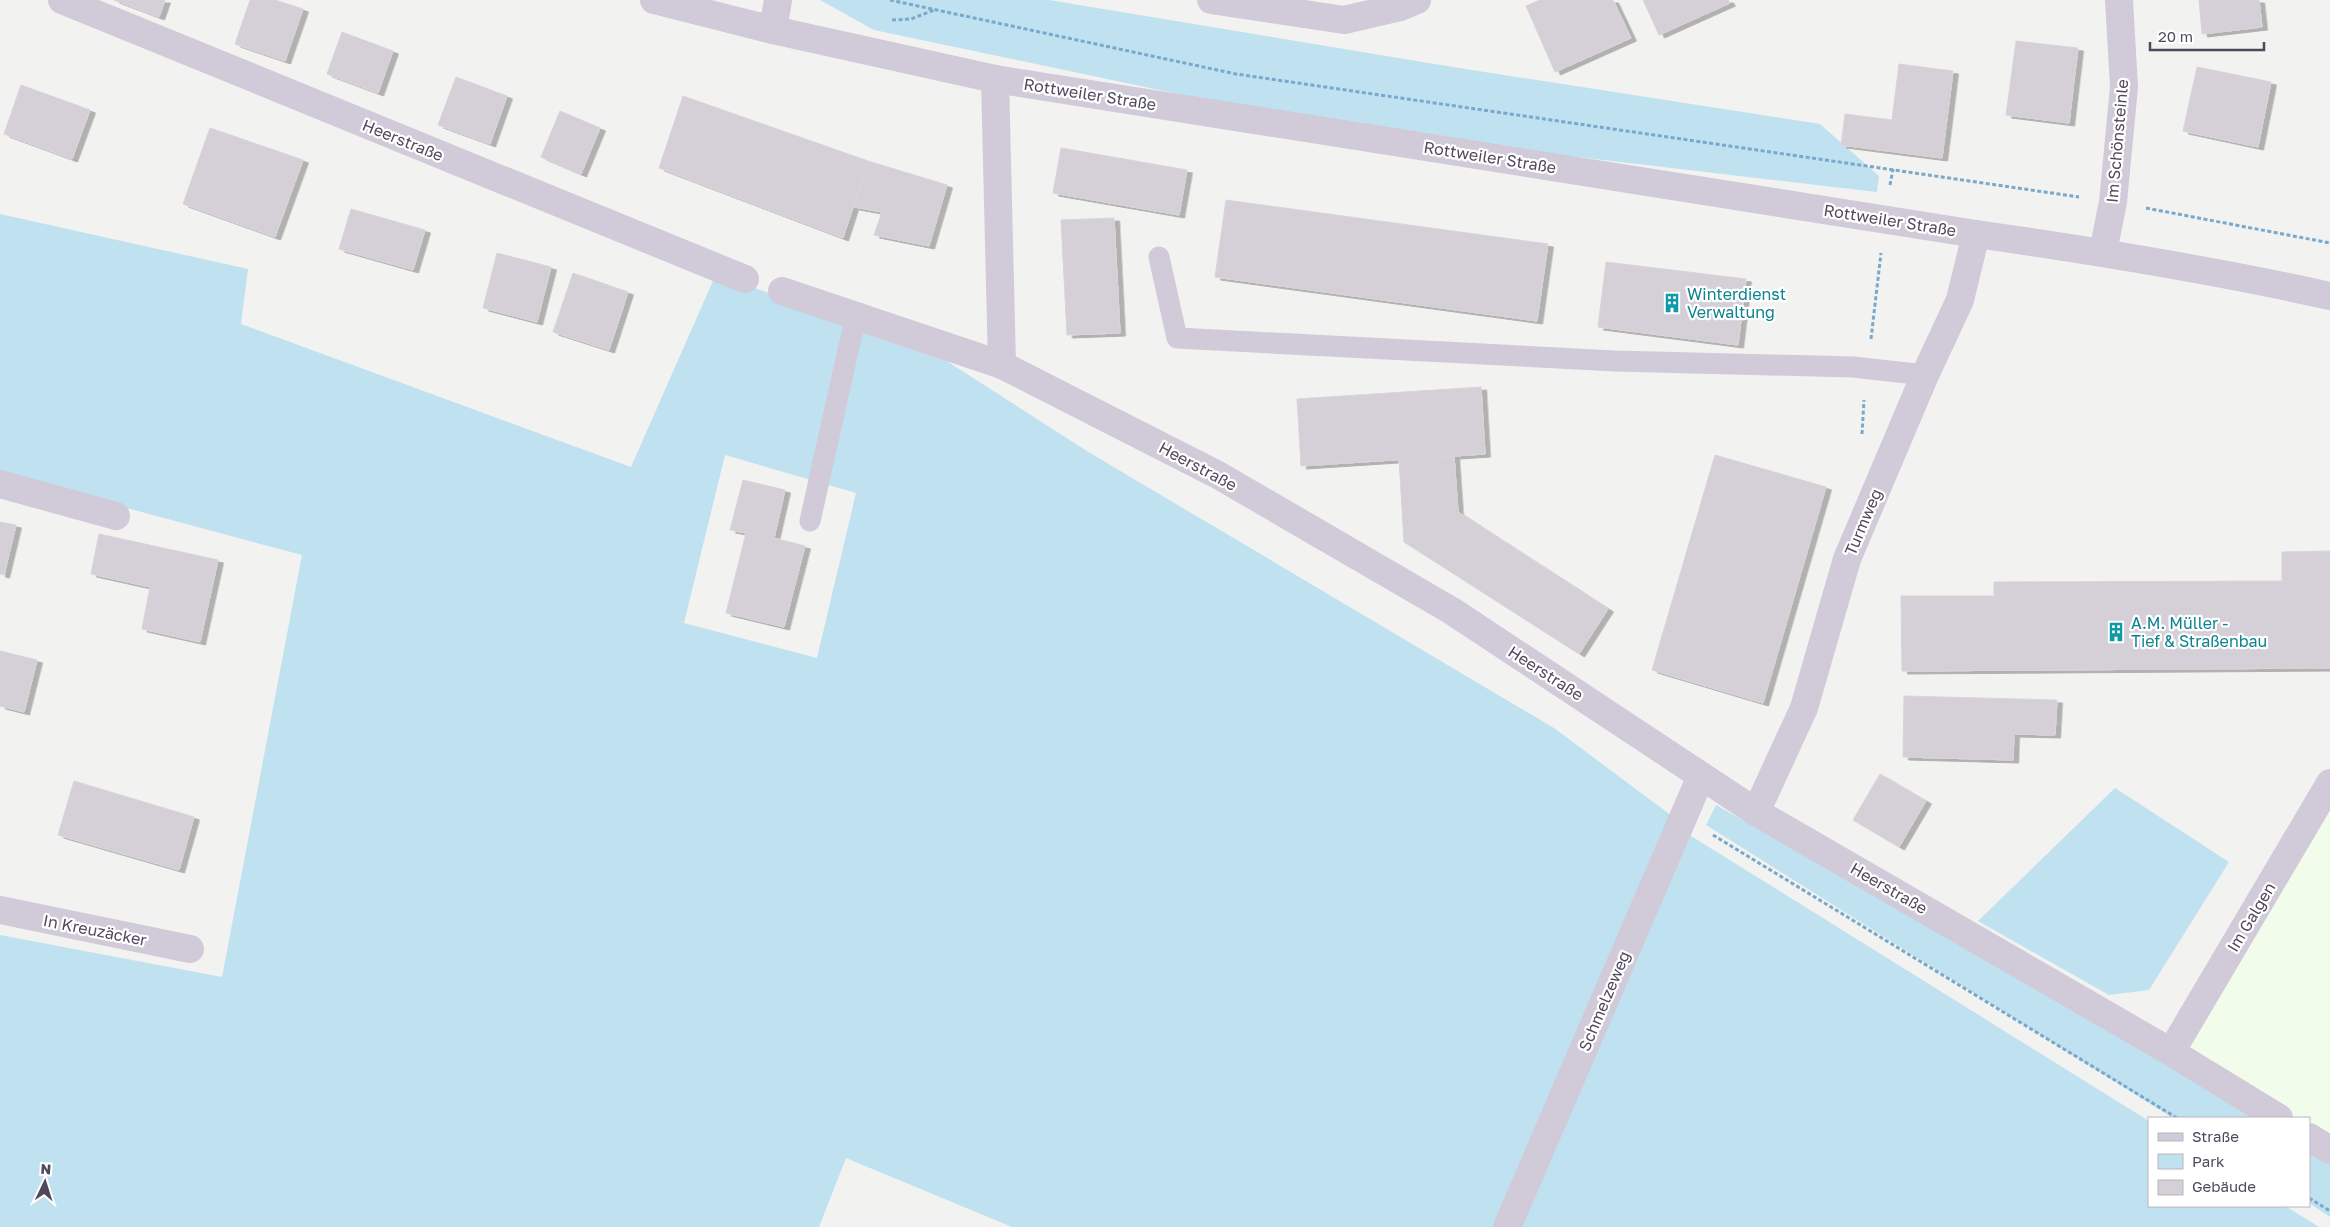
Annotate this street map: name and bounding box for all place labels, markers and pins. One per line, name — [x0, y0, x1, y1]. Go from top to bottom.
place label: Winterdienst Verwaltung — [1687, 284, 1786, 322]
building icon: Winterdienst Verwaltung — [1661, 292, 1683, 314]
place label: A.M. Müller - Tief & Straßenbau — [2131, 613, 2267, 651]
building icon: A.M. Müller - Tief & Straßenbau — [2105, 621, 2127, 643]

